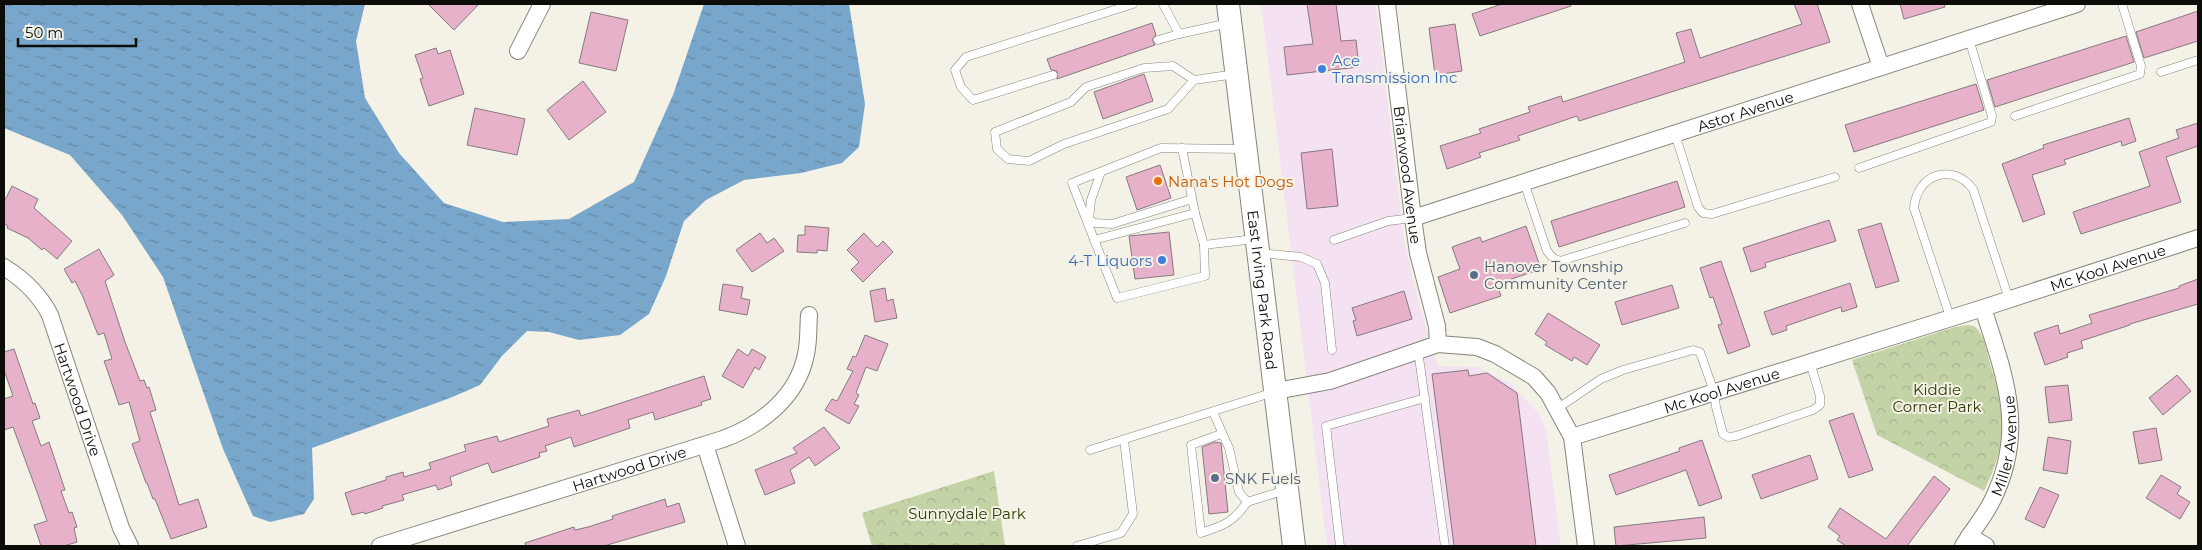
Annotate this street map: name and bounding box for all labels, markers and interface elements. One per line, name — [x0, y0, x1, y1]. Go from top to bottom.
scale bar — [18, 15, 135, 47]
text: 50 m — [25, 23, 63, 42]
place label: Ace Transmission Inc — [1332, 51, 1457, 87]
marker: Ace Transmission Inc — [1316, 63, 1328, 75]
street label: Astor Avenue — [1695, 87, 1796, 135]
street label: Briarwood Avenue — [1390, 105, 1426, 245]
place label: Nana's Hot Dogs — [1168, 172, 1293, 191]
marker: Nana's Hot Dogs — [1152, 175, 1164, 187]
street label: East Irving Park Road — [1244, 209, 1282, 371]
street label: Mc Kool Avenue — [2047, 240, 2168, 295]
place label: 4-T Liquors — [1068, 251, 1152, 270]
marker: 4-T Liquors — [1156, 254, 1168, 266]
place label: Hanover Township Community Center — [1484, 257, 1628, 293]
marker: Hanover Township Community Center — [1468, 269, 1480, 281]
street label: Hartwood Drive — [50, 340, 106, 458]
street label: Mc Kool Avenue — [1661, 363, 1782, 417]
park label: Kiddie Corner Park — [1892, 380, 1982, 416]
street label: Miller Avenue — [1986, 394, 2020, 499]
street label: Hartwood Drive — [570, 442, 689, 495]
place label: SNK Fuels — [1225, 469, 1301, 488]
marker: SNK Fuels — [1209, 472, 1221, 484]
park label: Sunnydale Park — [908, 504, 1026, 523]

